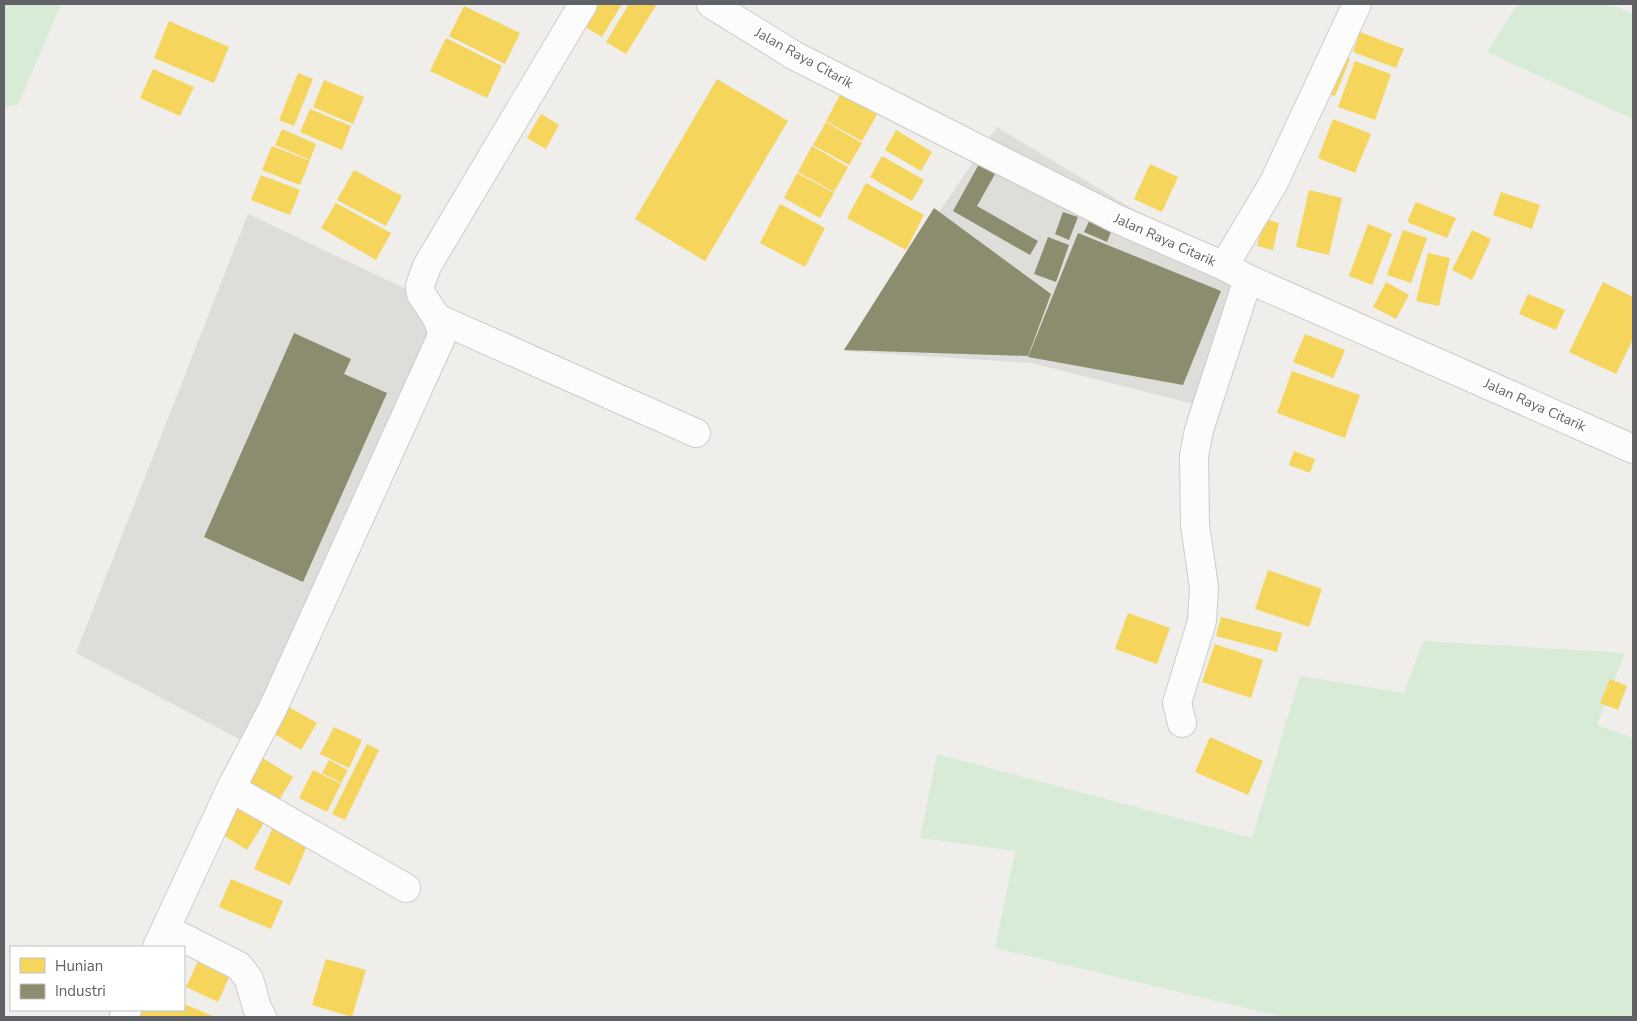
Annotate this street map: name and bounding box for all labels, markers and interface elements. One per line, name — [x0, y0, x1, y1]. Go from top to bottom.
street label: Jalan Raya Citarik — [750, 23, 858, 93]
street label: Jalan Raya Citarik — [1110, 209, 1220, 271]
street label: Jalan Raya Citarik — [1480, 374, 1590, 436]
legend — [10, 946, 185, 1011]
text: Hunian — [55, 956, 103, 976]
text: Industri — [55, 981, 106, 1001]

